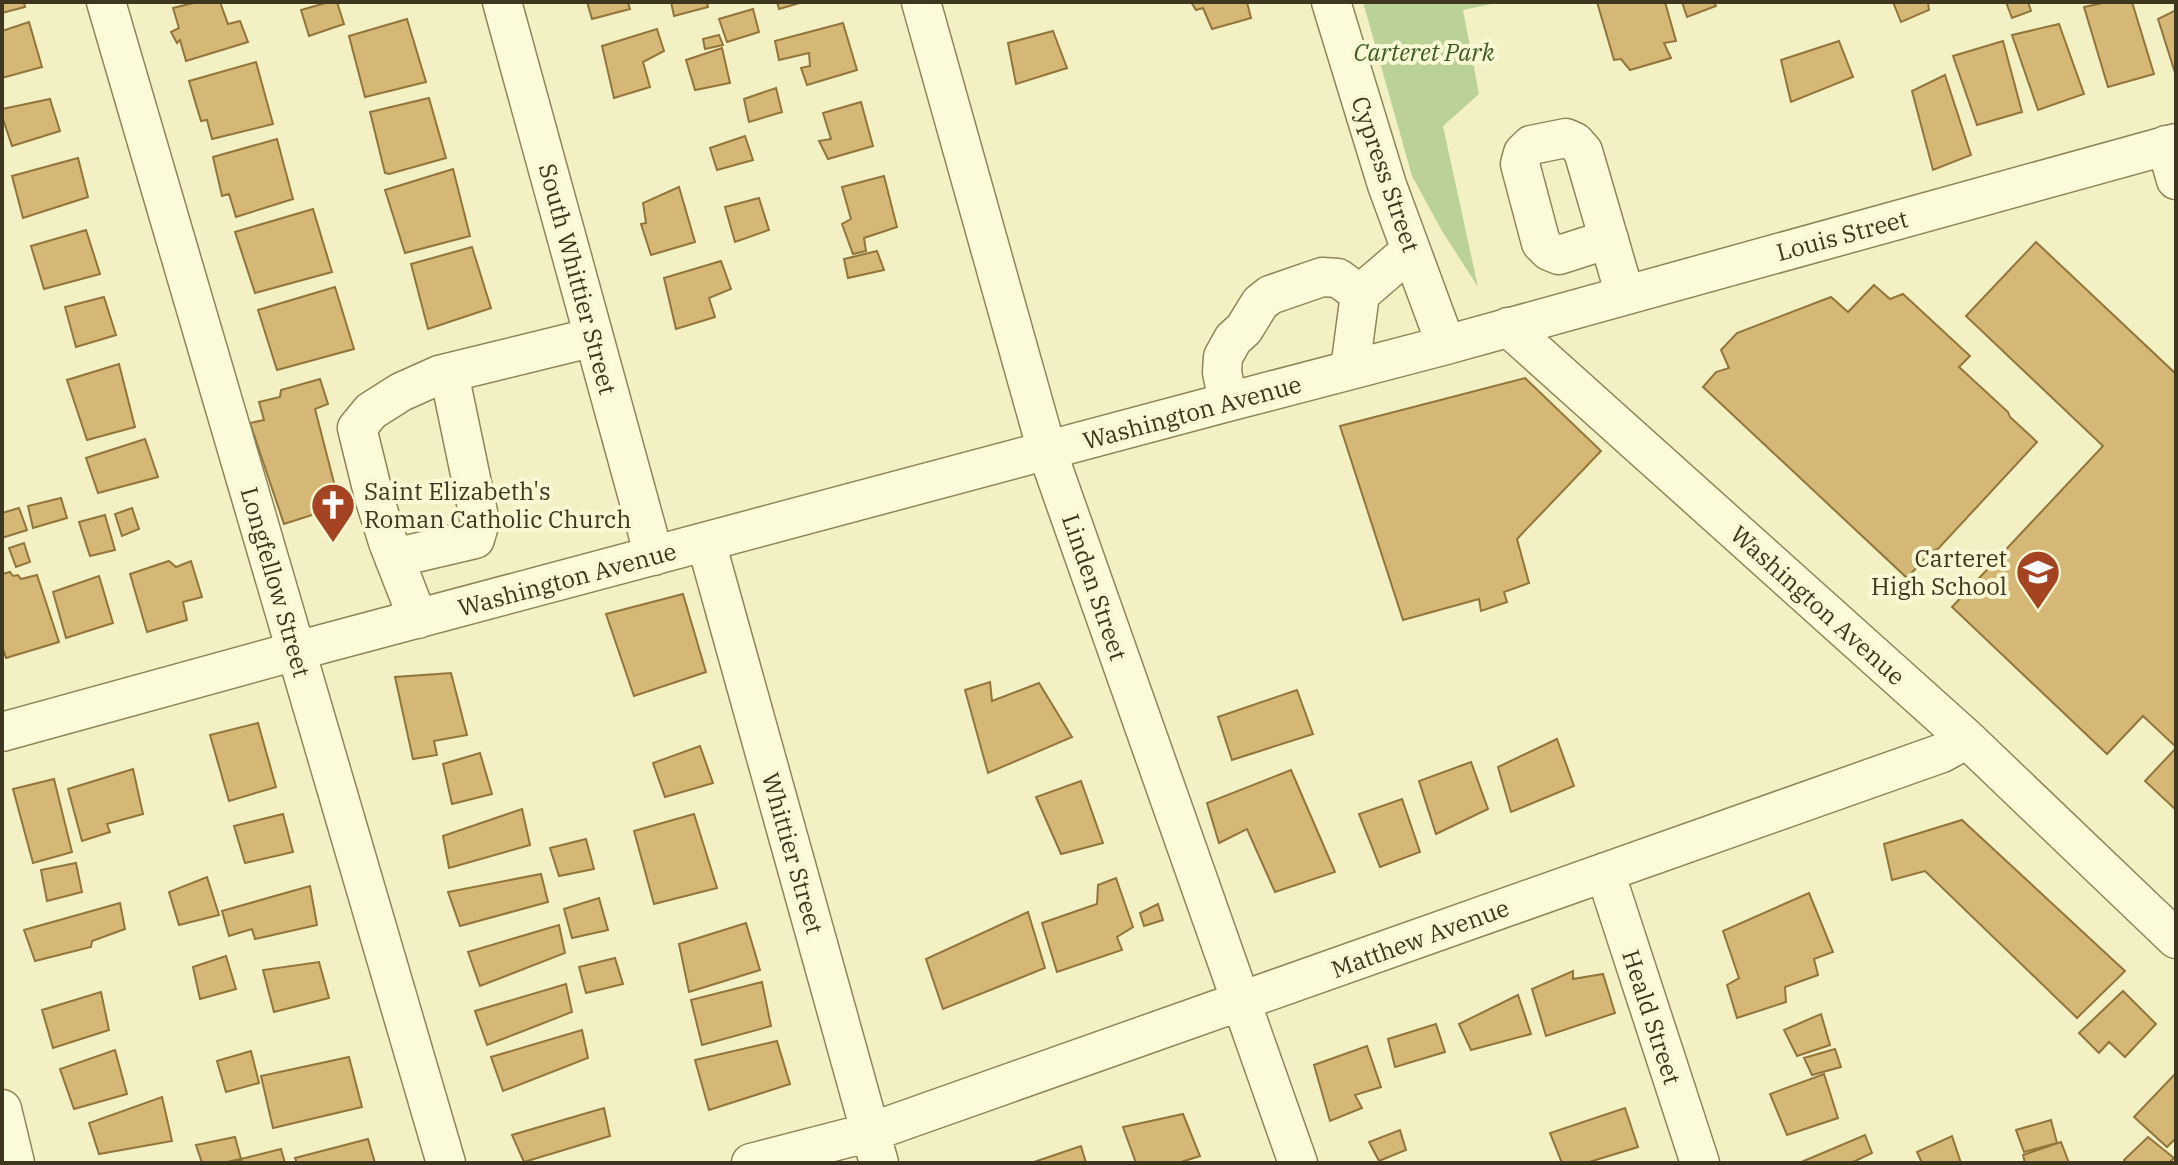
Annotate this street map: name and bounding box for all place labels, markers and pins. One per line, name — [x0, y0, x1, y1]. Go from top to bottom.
place label: Saint Elizabeth's Roman Catholic Church — [364, 475, 632, 535]
church icon: Saint Elizabeth's Roman Catholic Church — [309, 481, 357, 544]
place label: Carteret High School — [1871, 542, 2007, 602]
school or university icon: Carteret High School — [2014, 548, 2062, 611]

